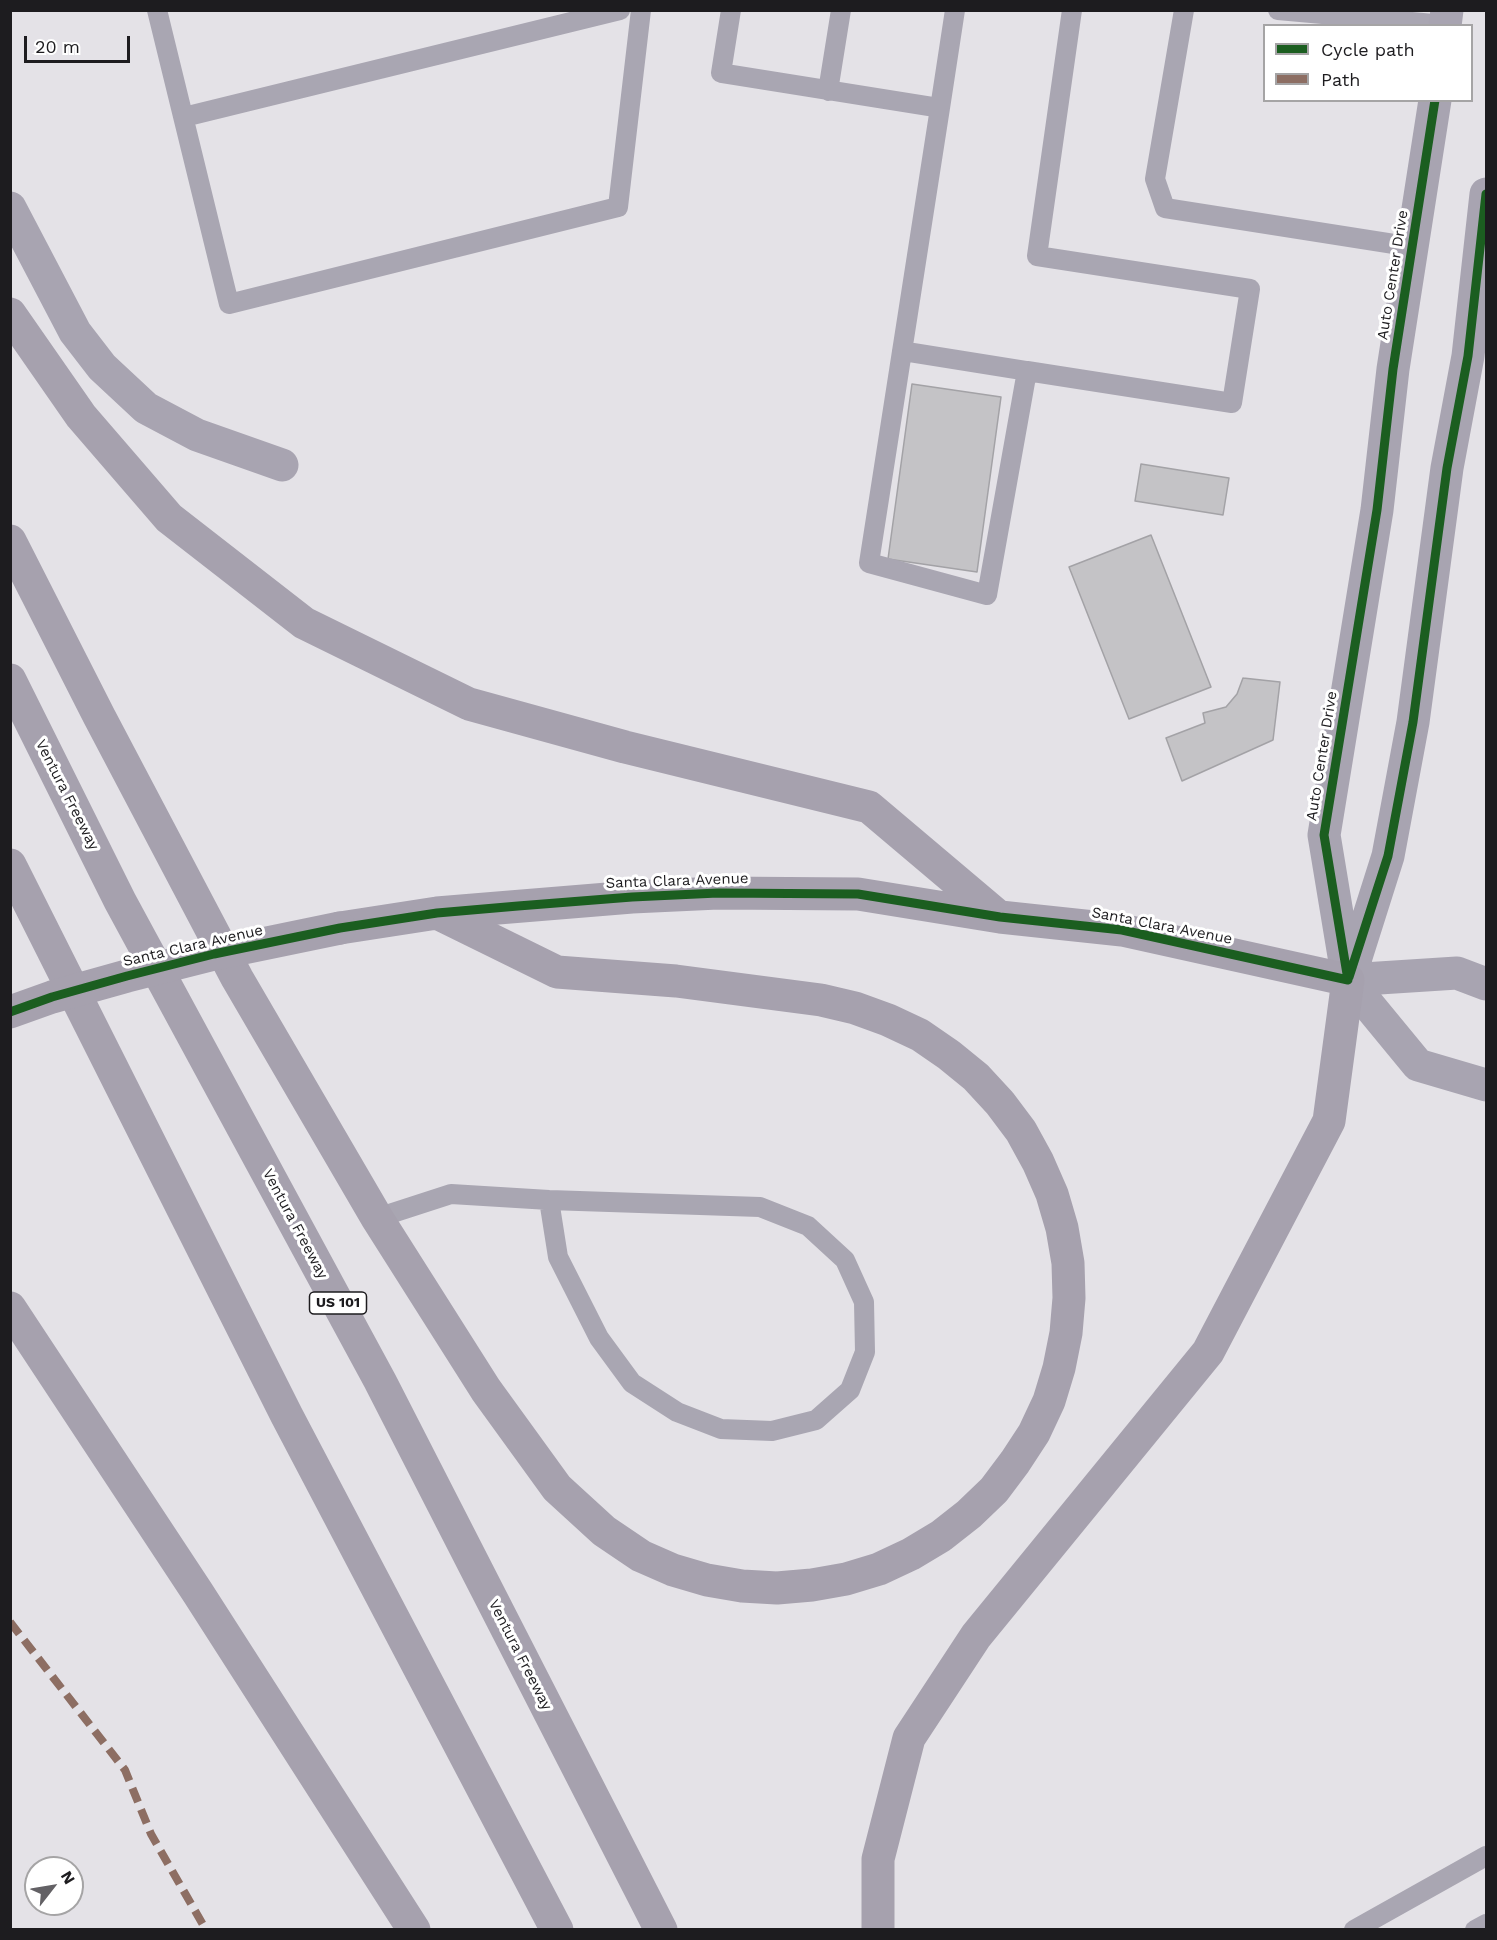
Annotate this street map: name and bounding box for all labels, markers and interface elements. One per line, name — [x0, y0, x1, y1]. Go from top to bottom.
scale bar — [27, 24, 134, 62]
legend — [1263, 24, 1473, 102]
text: 20 m — [35, 36, 80, 57]
text: Cycle path — [1321, 39, 1415, 60]
text: Path — [1321, 69, 1361, 90]
street label: Auto Center Drive — [1374, 209, 1412, 341]
street label: Auto Center Drive — [1303, 690, 1341, 822]
street label: Ventura Freeway — [31, 737, 103, 853]
street label: Santa Clara Avenue — [605, 870, 749, 892]
street label: Santa Clara Avenue — [1090, 904, 1234, 948]
street label: Santa Clara Avenue — [121, 921, 265, 971]
street label: Ventura Freeway — [259, 1166, 331, 1282]
road number: US 101 — [310, 1292, 366, 1314]
street label: Ventura Freeway — [484, 1597, 556, 1713]
north arrow — [24, 1856, 84, 1916]
text: N — [57, 1868, 79, 1887]

